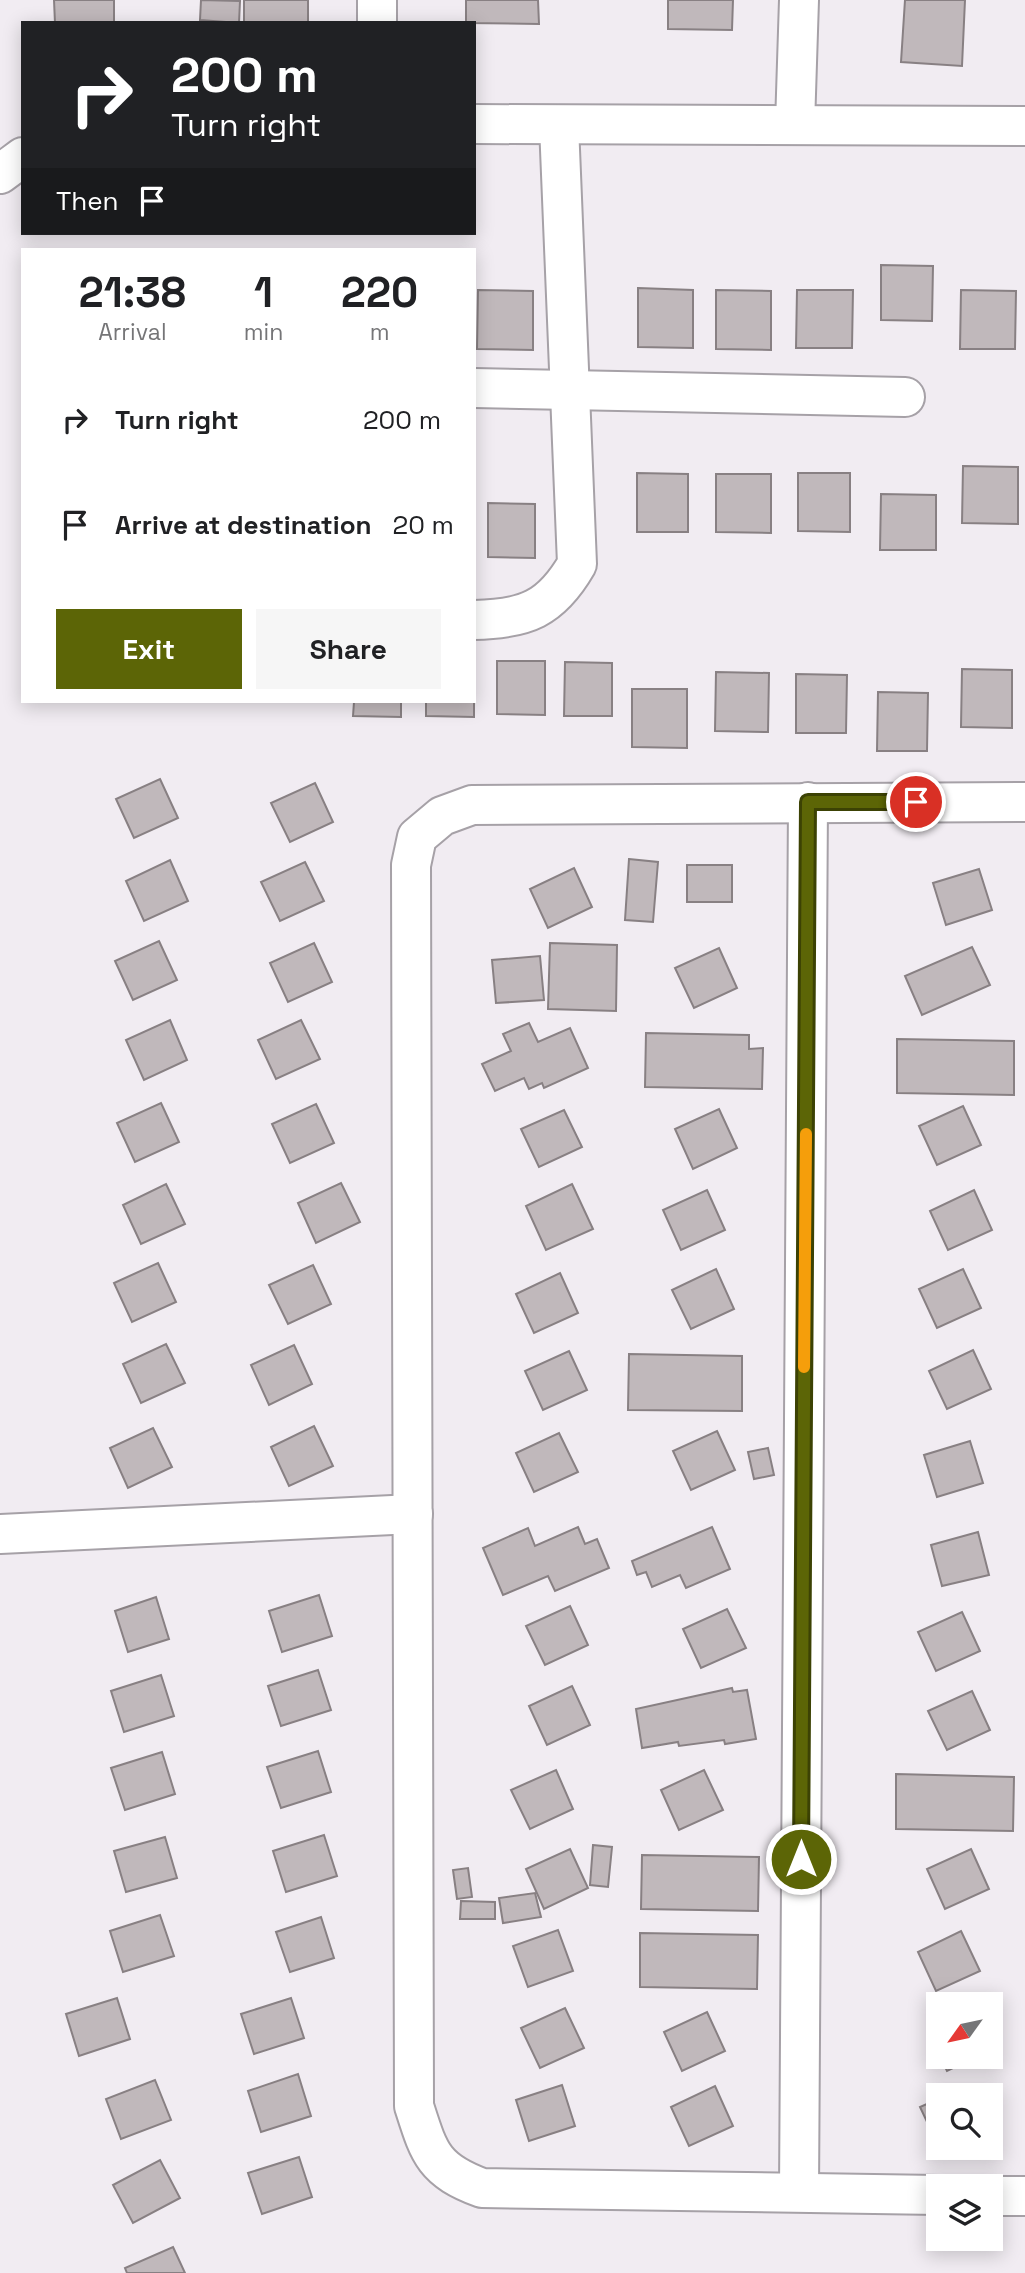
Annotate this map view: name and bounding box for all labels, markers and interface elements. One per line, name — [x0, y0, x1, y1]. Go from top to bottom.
text: 200 m — [171, 44, 318, 106]
icon: right — [56, 49, 147, 140]
text: Turn right — [171, 105, 321, 145]
icon: arrive — [133, 182, 171, 220]
text: Then — [56, 184, 119, 218]
text: 21:38 — [79, 266, 186, 319]
text: 1 — [254, 266, 273, 319]
text: 220 — [341, 266, 418, 319]
text: Arrival — [98, 317, 167, 347]
text: min — [244, 317, 283, 347]
text: m — [370, 317, 390, 347]
icon: right — [56, 401, 94, 439]
text: Turn right — [115, 403, 239, 437]
text: 200 m — [363, 403, 441, 437]
icon: arrive — [56, 506, 94, 544]
text: Arrive at destination — [115, 508, 372, 542]
text: 20 m — [393, 508, 454, 542]
button: Exit — [56, 609, 242, 689]
button: Share — [256, 609, 441, 689]
pin — [886, 772, 946, 832]
icon: arrive — [897, 783, 935, 821]
position arrow — [764, 1822, 838, 1896]
north arrow — [926, 1992, 1003, 2068]
map controls — [926, 1992, 1003, 2251]
button: search — [926, 2083, 1003, 2160]
button: layers — [926, 2174, 1003, 2251]

